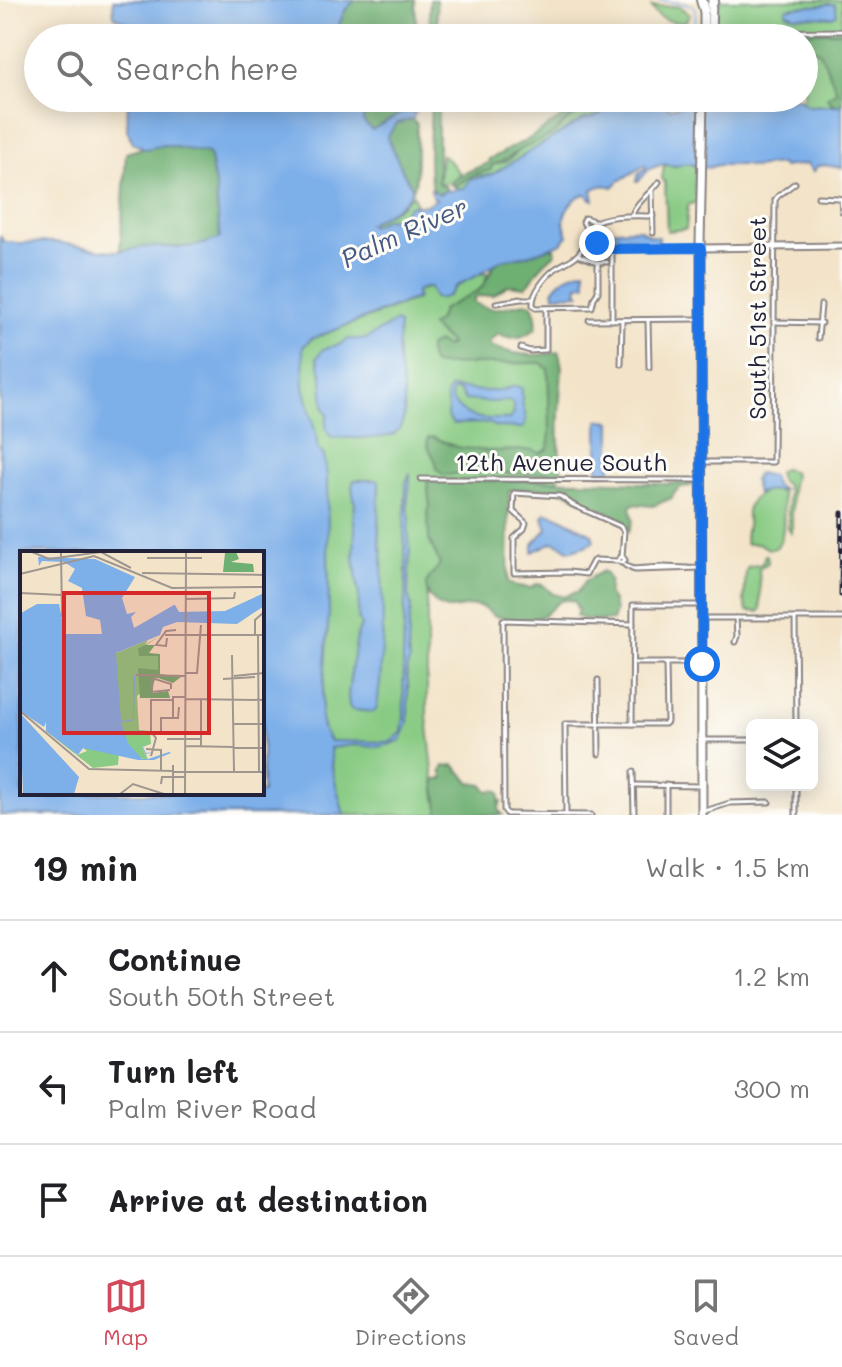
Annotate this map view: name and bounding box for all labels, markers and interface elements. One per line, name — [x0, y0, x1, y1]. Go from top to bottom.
search box — [24, 24, 818, 112]
icon: search — [52, 46, 96, 90]
text: Search here — [116, 48, 299, 88]
water label: Palm River — [335, 189, 473, 275]
street label: South 51st Street — [741, 216, 772, 420]
route end — [579, 225, 615, 261]
street label: 12th Avenue South — [455, 446, 667, 477]
inset map — [20, 551, 264, 795]
route start — [684, 646, 720, 682]
map controls — [746, 719, 818, 791]
button: layers — [746, 719, 818, 791]
text: 19 min — [32, 845, 138, 890]
text: Walk · 1.5 km — [645, 850, 810, 884]
text: Continue — [108, 939, 241, 979]
icon: ahead — [32, 954, 76, 998]
text: 1.2 km — [733, 959, 810, 993]
text: South 50th Street — [108, 979, 335, 1013]
text: Turn left — [108, 1051, 239, 1091]
icon: left — [32, 1066, 76, 1110]
text: 300 m — [734, 1071, 810, 1105]
text: Palm River Road — [108, 1091, 316, 1125]
icon: arrive — [32, 1178, 76, 1222]
text: Arrive at destination — [108, 1180, 428, 1220]
tab: Map — [103, 1274, 148, 1351]
tab: Directions — [355, 1274, 467, 1351]
tab: Saved — [673, 1274, 739, 1351]

